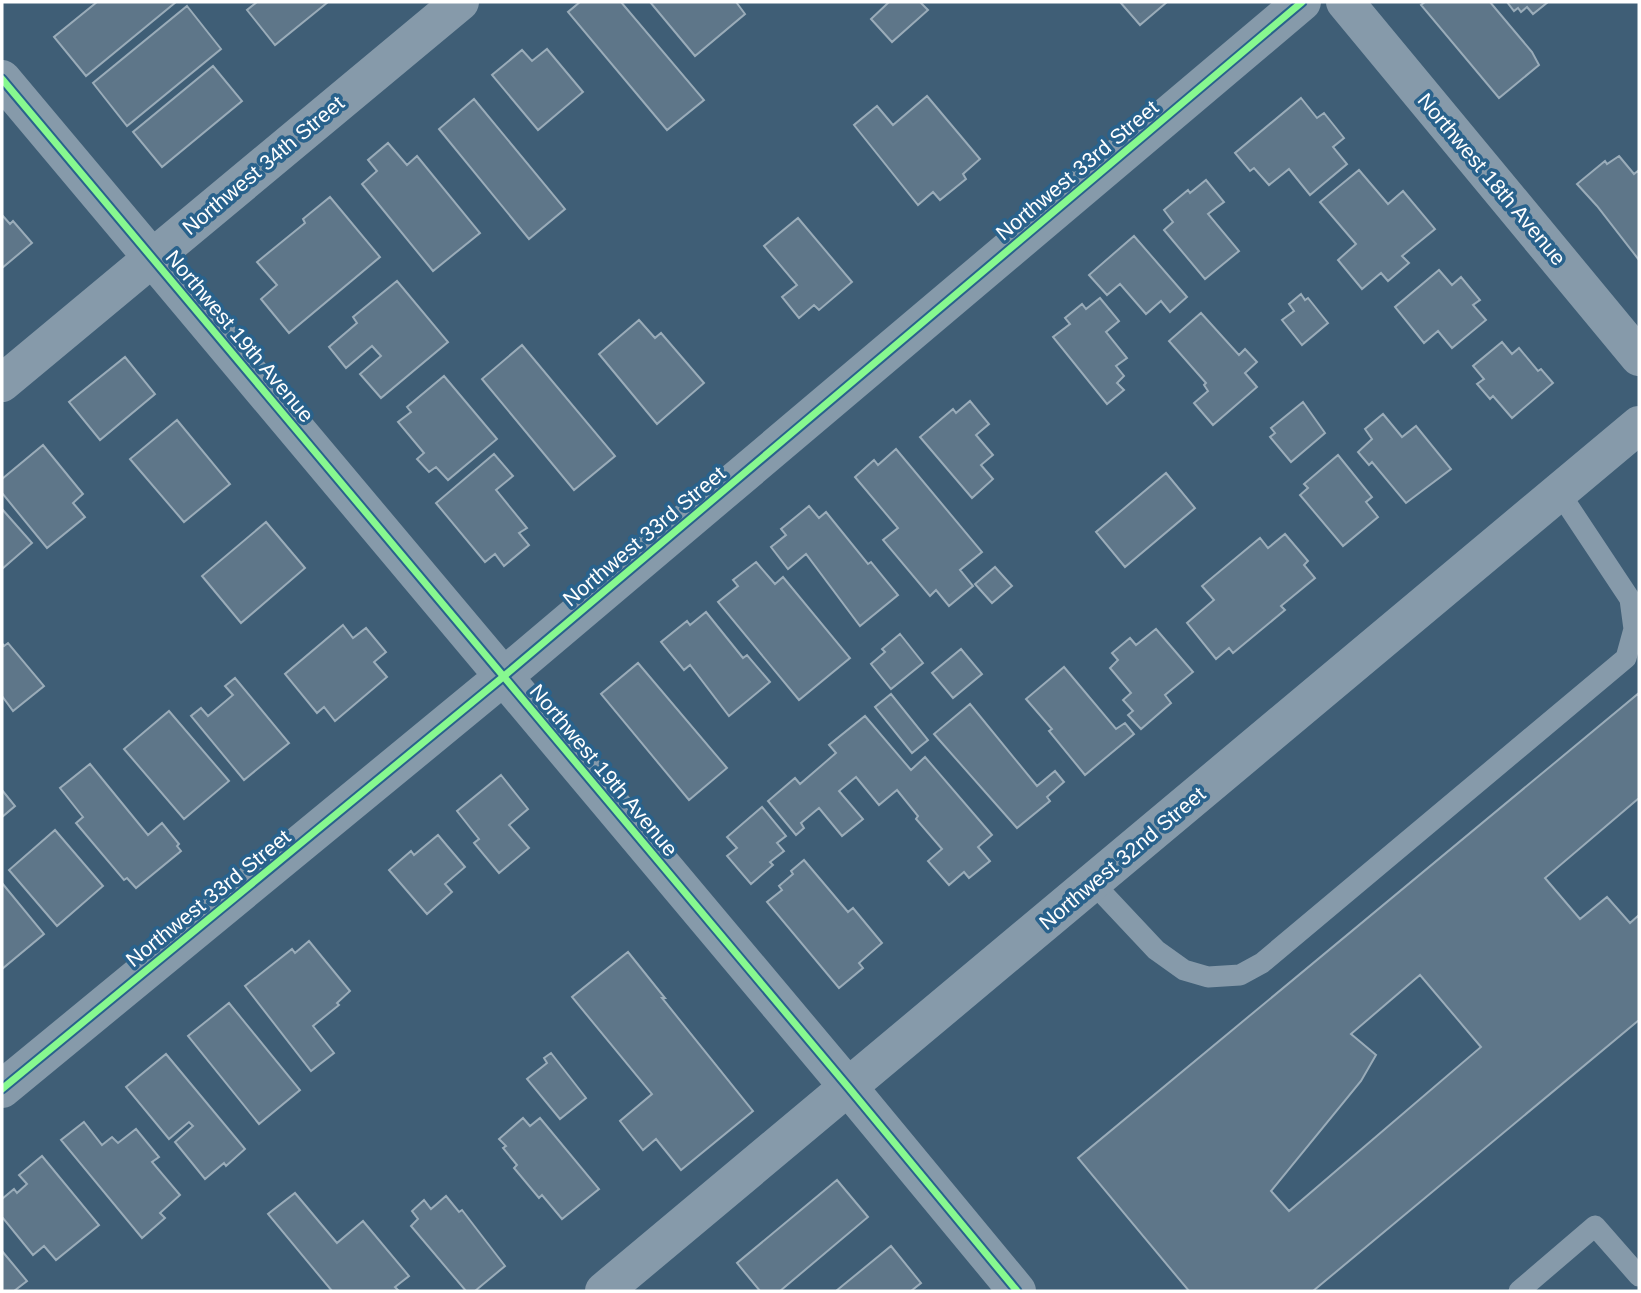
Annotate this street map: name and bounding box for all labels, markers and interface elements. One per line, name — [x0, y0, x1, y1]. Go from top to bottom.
street label: Northwest 18th Avenue — [1414, 89, 1570, 269]
street label: Northwest 34th Street — [178, 91, 348, 239]
street label: Northwest 33rd Street — [991, 95, 1163, 244]
street label: Northwest 19th Avenue — [162, 246, 318, 426]
street label: Northwest 33rd Street — [558, 461, 730, 610]
street label: Northwest 19th Avenue — [526, 680, 682, 860]
street label: Northwest 32nd Street — [1035, 782, 1210, 934]
street label: Northwest 33rd Street — [121, 825, 295, 971]

